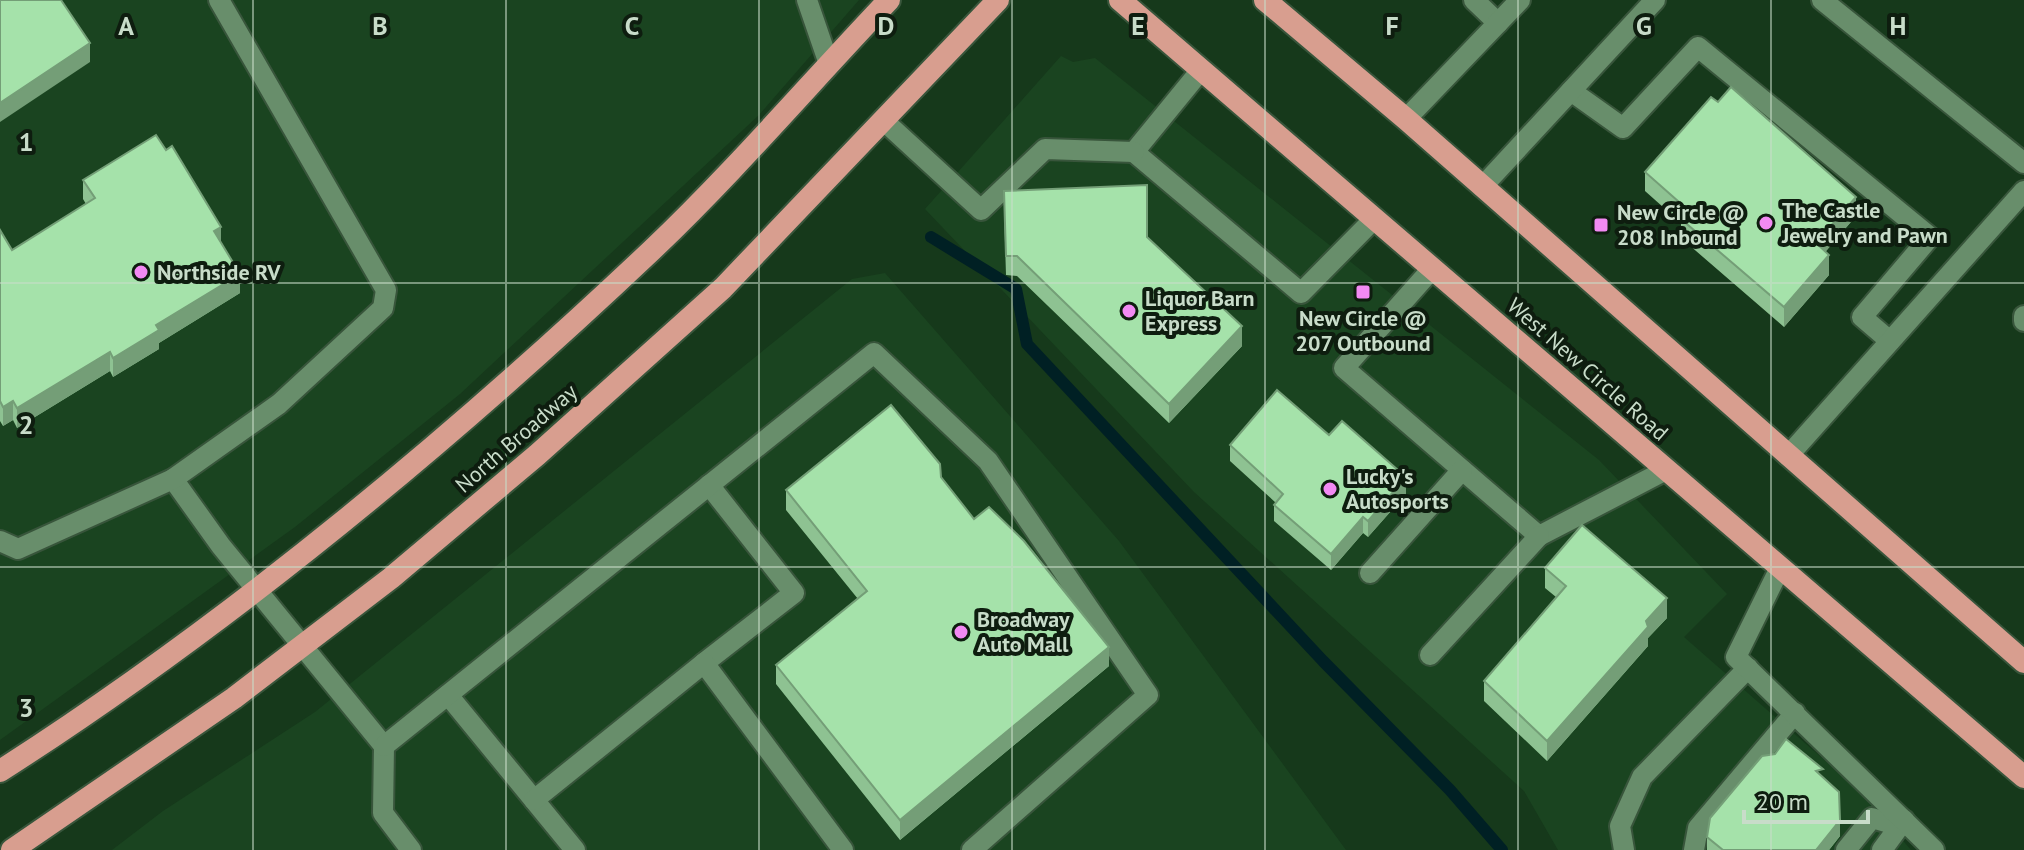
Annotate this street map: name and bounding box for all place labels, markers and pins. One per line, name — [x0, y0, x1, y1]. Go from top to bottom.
place label: The Castle Jewelry and Pawn — [1781, 196, 1948, 249]
place label: New Circle @ 208 Inbound — [1617, 198, 1745, 251]
marker: The Castle Jewelry and Pawn — [1757, 214, 1775, 232]
marker: New Circle @ 208 Inbound — [1592, 216, 1610, 234]
place label: Northside RV — [157, 258, 281, 286]
marker: Northside RV — [132, 263, 150, 281]
marker: New Circle @ 207 Outbound — [1354, 283, 1372, 301]
place label: Liquor Barn Express — [1145, 284, 1255, 337]
marker: Liquor Barn Express — [1120, 302, 1138, 320]
place label: New Circle @ 207 Outbound — [1295, 304, 1431, 357]
place label: Lucky's Autosports — [1346, 462, 1449, 515]
marker: Lucky's Autosports — [1321, 480, 1339, 498]
place label: Broadway Auto Mall — [977, 605, 1070, 658]
marker: Broadway Auto Mall — [952, 623, 970, 641]

